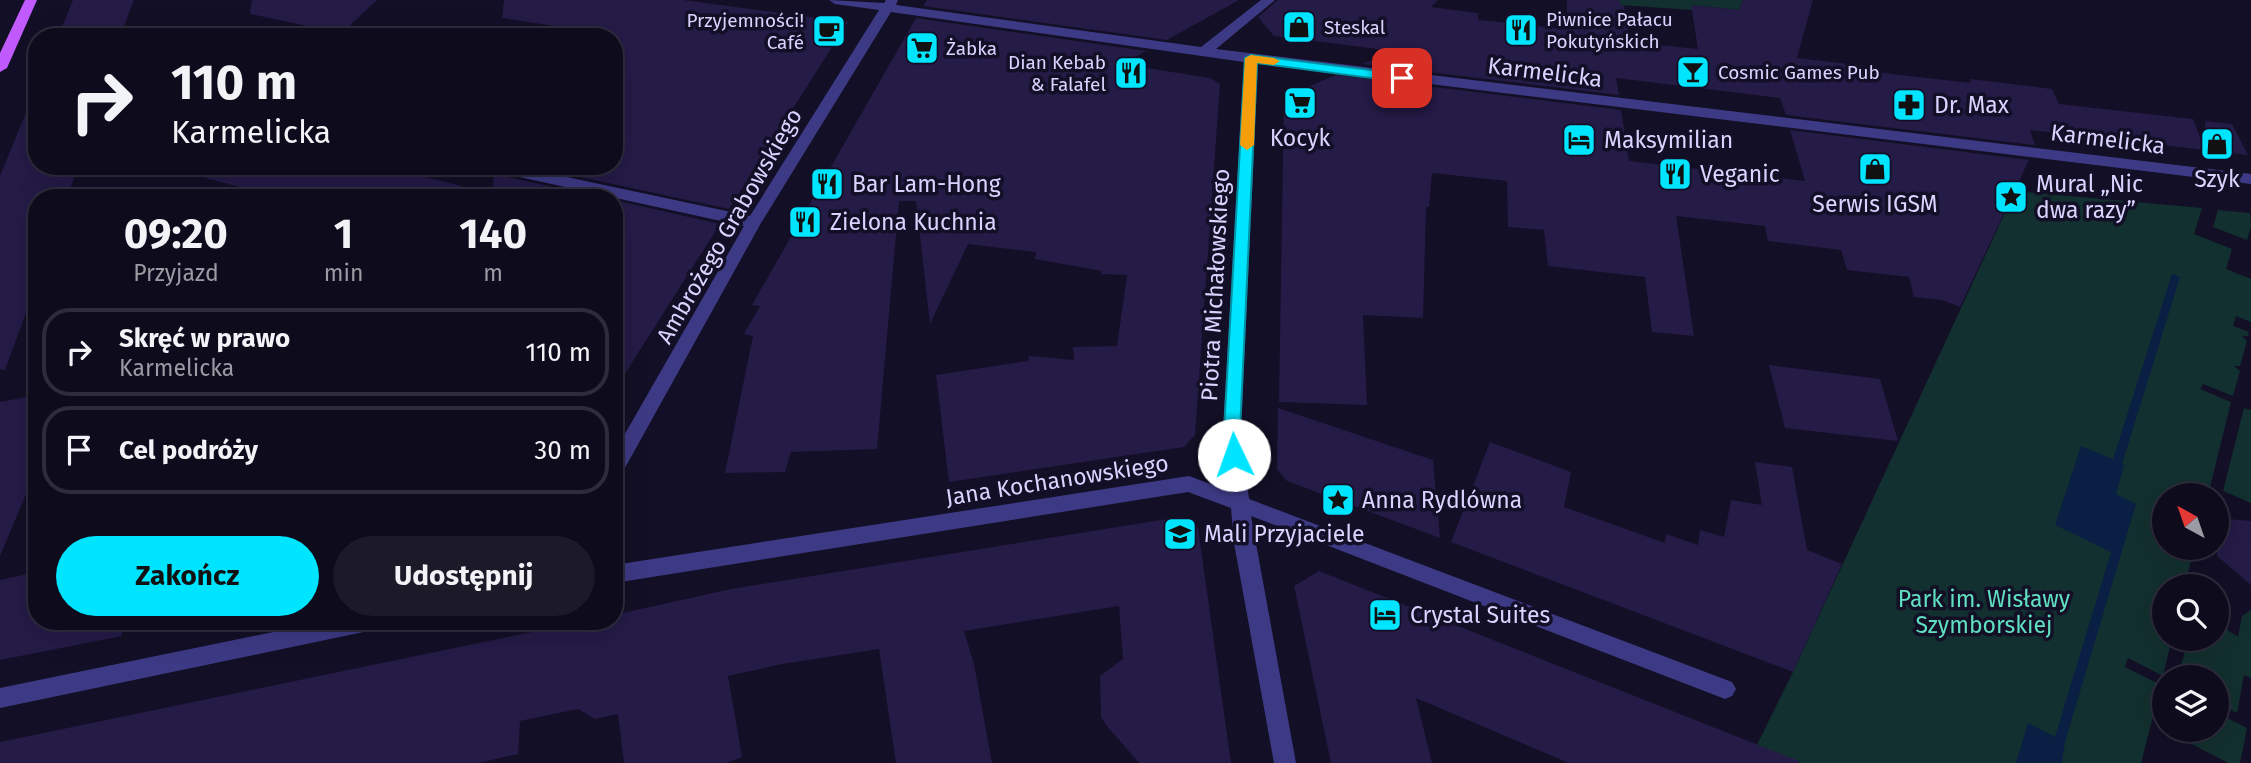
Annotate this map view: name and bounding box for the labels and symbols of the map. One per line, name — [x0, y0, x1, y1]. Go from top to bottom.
shop icon: Steskal — [1280, 8, 1318, 46]
place label: Piwnice Pałacu Pokutyńskich — [1546, 8, 1673, 53]
place label: Przyjemności! Café — [686, 9, 804, 54]
restaurant icon: Piwnice Pałacu Pokutyńskich — [1502, 11, 1540, 49]
cafe icon: Przyjemności! Café — [810, 12, 848, 50]
place label: Steskal — [1324, 16, 1386, 39]
supermarket icon: Żabka — [903, 29, 941, 67]
place label: Żabka — [946, 37, 997, 60]
pin — [1372, 48, 1432, 108]
place label: Dian Kebab & Falafel — [1008, 51, 1106, 96]
street label: Karmelicka — [1486, 51, 1604, 93]
bar icon: Cosmic Games Pub — [1674, 53, 1712, 91]
restaurant icon: Dian Kebab & Falafel — [1112, 54, 1150, 92]
place label: Cosmic Games Pub — [1718, 61, 1880, 84]
supermarket icon: Kocyk — [1281, 84, 1319, 122]
pharmacy icon: Dr. Max — [1890, 86, 1928, 124]
place label: Dr. Max — [1934, 91, 2010, 119]
street label: Ambrożego Grabowskiego — [650, 103, 808, 349]
street label: Karmelicka — [2049, 118, 2167, 160]
hotel icon: Maksymilian — [1560, 121, 1598, 159]
place label: Kocyk — [1270, 124, 1331, 152]
shop icon: Szyk — [2198, 125, 2236, 163]
place label: Maksymilian — [1604, 126, 1733, 154]
shop icon: Serwis IGSM — [1856, 150, 1894, 188]
restaurant icon: Veganic — [1656, 155, 1694, 193]
place label: Veganic — [1700, 160, 1780, 188]
restaurant icon: Bar Lam-Hong — [808, 165, 846, 203]
place label: Szyk — [2194, 165, 2240, 193]
street label: Piotra Michałowskiego — [1195, 168, 1235, 402]
place label: Bar Lam-Hong — [852, 170, 1001, 198]
place label: Mural „Nic dwa razy” — [2036, 170, 2143, 224]
place icon: Mural „Nic dwa razy” — [1992, 178, 2030, 216]
place label: Serwis IGSM — [1812, 190, 1938, 218]
restaurant icon: Zielona Kuchnia — [786, 203, 824, 241]
place label: Zielona Kuchnia — [830, 208, 997, 236]
position arrow — [1197, 418, 1271, 492]
street label: Jana Kochanowskiego — [944, 449, 1170, 511]
place icon: Anna Rydlówna — [1319, 481, 1357, 519]
north arrow — [2152, 483, 2230, 560]
place label: Anna Rydlówna — [1362, 486, 1522, 514]
school or university icon: Mali Przyjaciele — [1161, 515, 1199, 553]
place label: Mali Przyjaciele — [1204, 520, 1365, 548]
park label: Park im. Wisławy Szymborskiej — [1898, 585, 2071, 639]
hotel icon: Crystal Suites — [1366, 596, 1404, 634]
place label: Crystal Suites — [1410, 601, 1550, 629]

